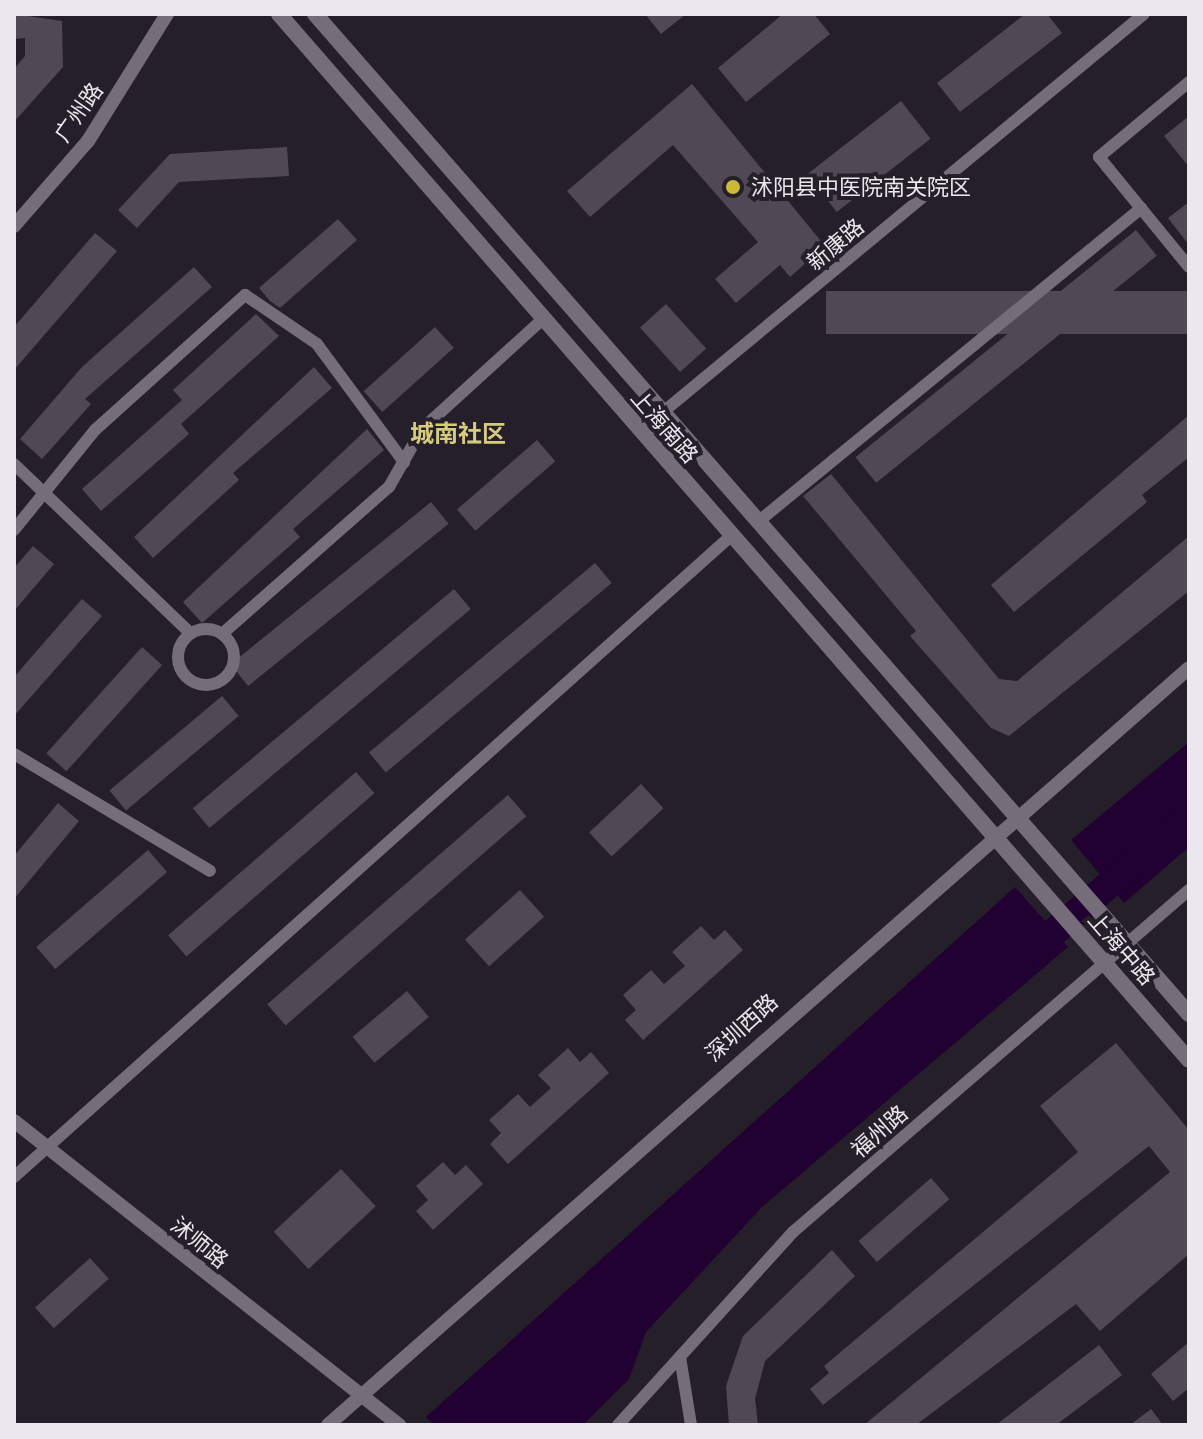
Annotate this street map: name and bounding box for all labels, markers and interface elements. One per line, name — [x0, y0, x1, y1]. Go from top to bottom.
street label: 广州路 — [48, 77, 108, 147]
place label: 沭阳县中医院南关院区 — [751, 174, 971, 200]
marker: 沭阳县中医院南关院区 — [722, 176, 744, 198]
street label: 新康路 — [801, 213, 869, 275]
street label: 上海南路 — [626, 384, 704, 468]
district label: 城南社区 — [410, 419, 506, 447]
street label: 上海中路 — [1083, 906, 1161, 990]
street label: 深圳西路 — [699, 988, 783, 1066]
street label: 福州路 — [845, 1099, 913, 1163]
street label: 沭师路 — [166, 1211, 234, 1273]

